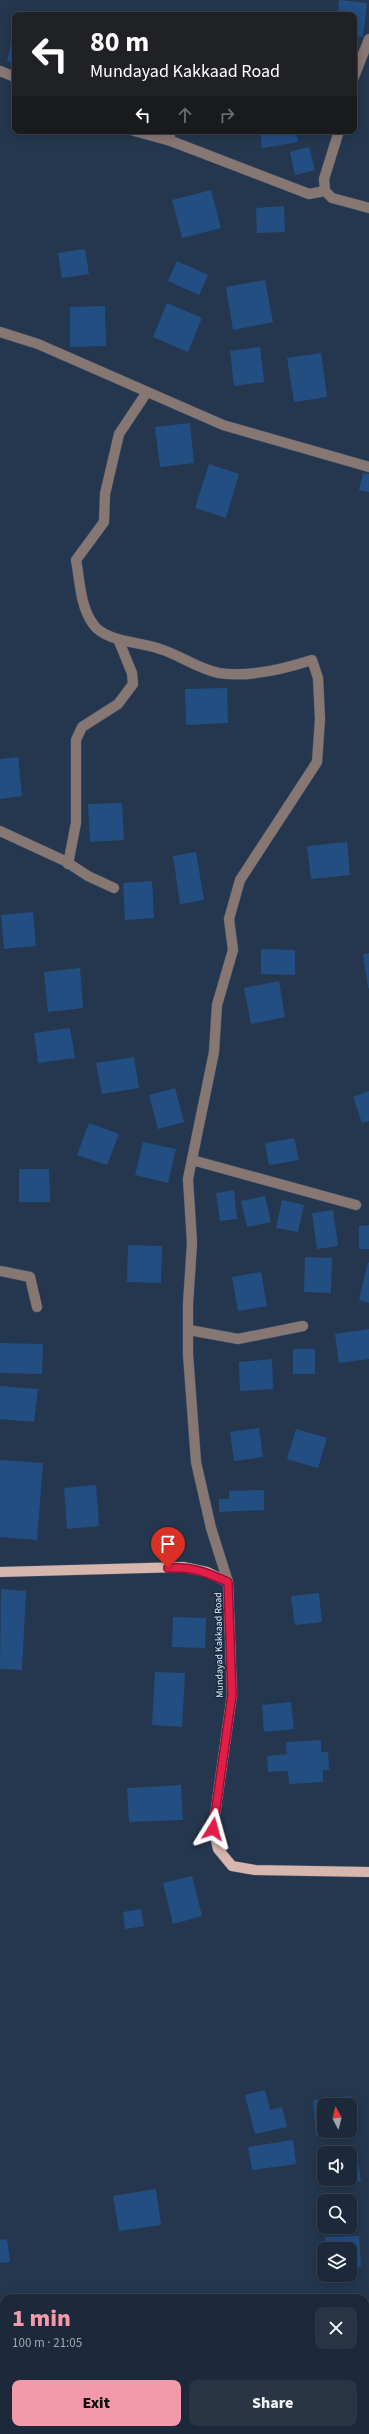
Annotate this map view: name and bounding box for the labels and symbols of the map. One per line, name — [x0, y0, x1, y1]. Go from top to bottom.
pin — [151, 1527, 185, 1568]
street label: Mundayad Kakkaad Road — [211, 1592, 227, 1698]
position arrow — [192, 1808, 234, 1850]
north arrow — [317, 2098, 357, 2138]

